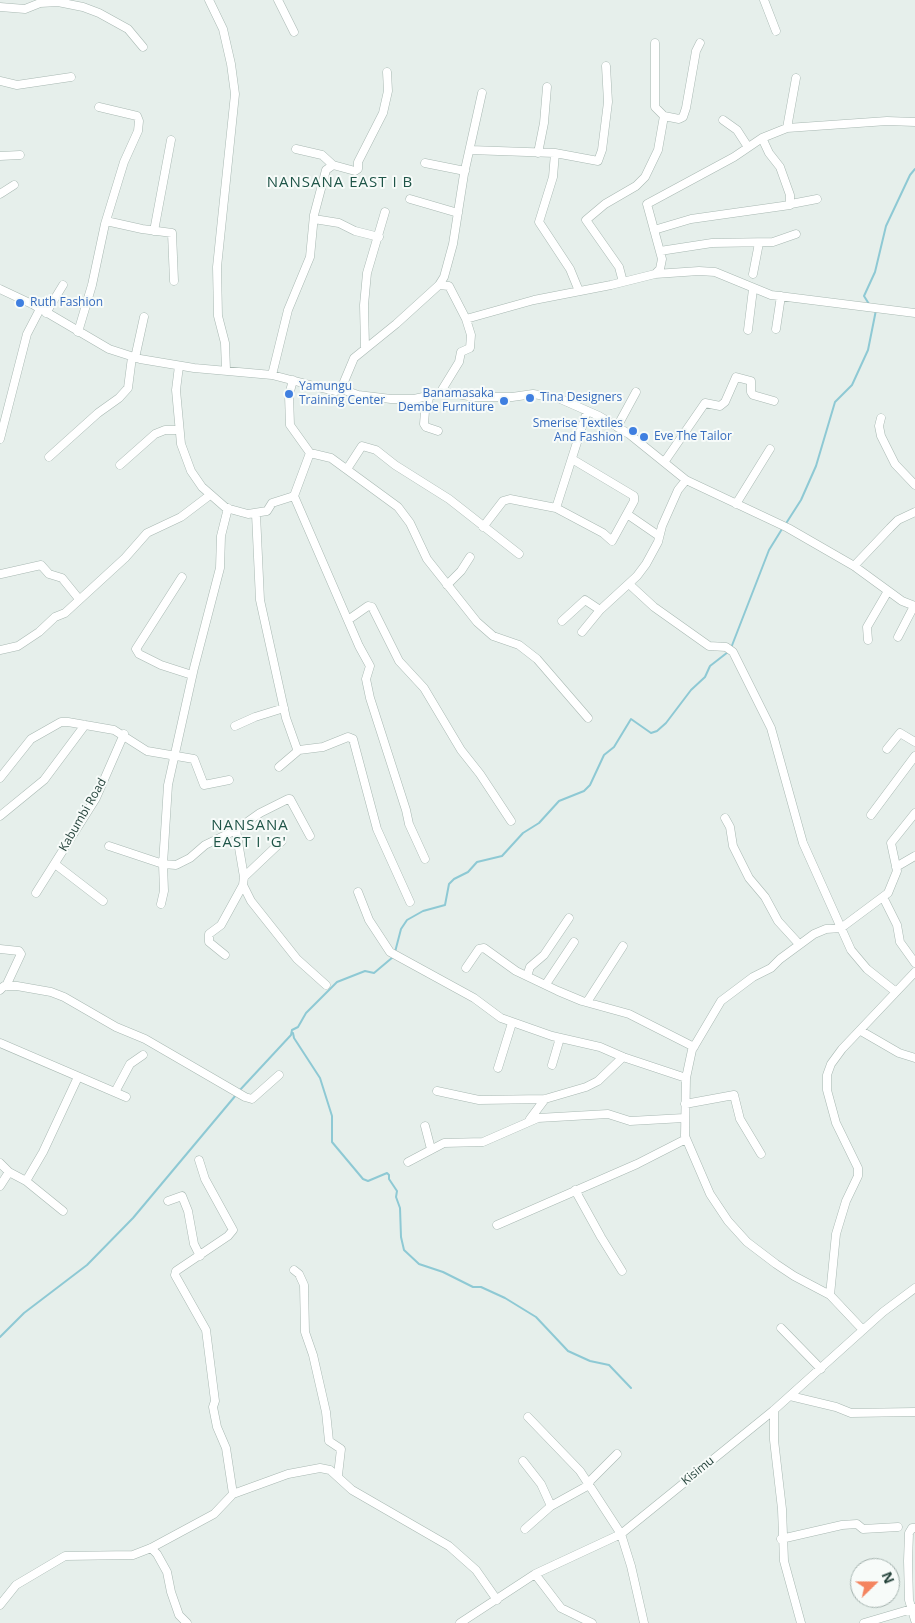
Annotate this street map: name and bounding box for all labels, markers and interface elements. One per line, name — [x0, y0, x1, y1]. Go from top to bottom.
district label: NANSANA EAST I B — [265, 174, 415, 192]
place label: Ruth Fashion — [30, 296, 103, 310]
marker: Ruth Fashion — [14, 297, 26, 309]
place label: Yamungu Training Center — [299, 380, 385, 408]
place label: Banamasaka Dembe Furniture — [398, 387, 494, 415]
marker: Yamungu Training Center — [283, 388, 295, 400]
place label: Tina Designers — [540, 391, 622, 405]
marker: Tina Designers — [524, 392, 536, 404]
marker: Banamasaka Dembe Furniture — [498, 395, 510, 407]
place label: Smerise Textiles And Fashion — [533, 417, 623, 445]
marker: Smerise Textiles And Fashion — [627, 425, 639, 437]
place label: Eve The Tailor — [654, 430, 732, 444]
marker: Eve The Tailor — [638, 431, 650, 443]
street label: Kabumbi Road — [56, 776, 110, 854]
district label: NANSANA EAST I 'G' — [210, 817, 290, 852]
street label: Kisimu — [679, 1454, 717, 1488]
north arrow — [850, 1558, 900, 1608]
text: N — [877, 1569, 899, 1586]

